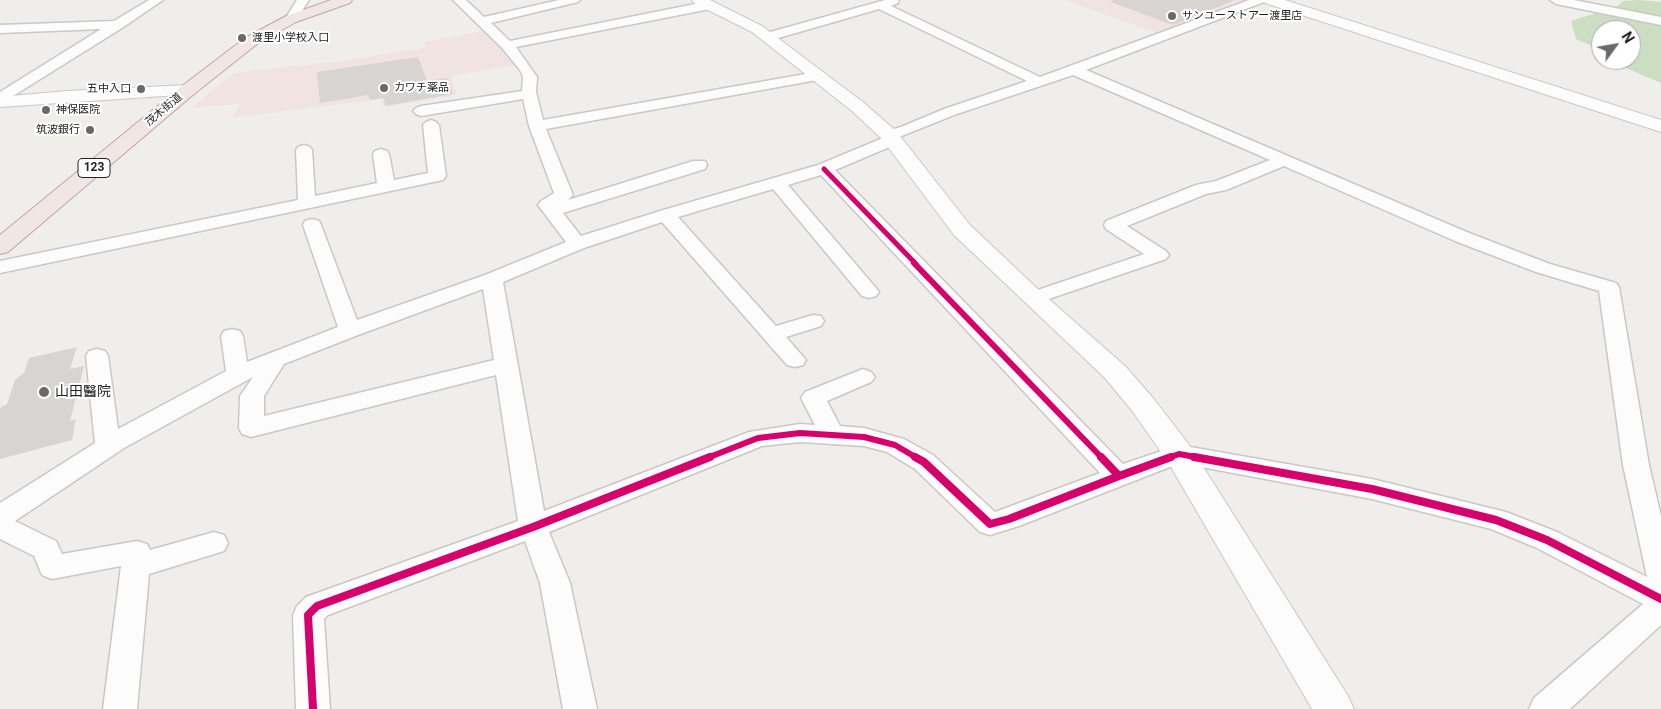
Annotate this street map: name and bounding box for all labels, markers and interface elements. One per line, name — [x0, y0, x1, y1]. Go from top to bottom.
place label: サンユーストアー渡里店 — [1182, 9, 1302, 23]
marker: サンユーストアー渡里店 — [1166, 10, 1178, 22]
north arrow — [1591, 20, 1641, 70]
text: N — [1618, 29, 1637, 46]
place label: 渡里小学校入口 — [252, 31, 329, 45]
marker: 渡里小学校入口 — [236, 32, 248, 44]
place label: カワチ薬品 — [394, 81, 449, 95]
place label: 五中入口 — [87, 82, 131, 96]
marker: カワチ薬品 — [378, 82, 390, 94]
marker: 五中入口 — [135, 83, 147, 95]
street label: 茂木街道 — [143, 91, 185, 129]
place label: 神保医院 — [56, 103, 100, 117]
marker: 神保医院 — [40, 104, 52, 116]
place label: 筑波銀行 — [36, 123, 80, 137]
marker: 筑波銀行 — [84, 124, 96, 136]
road number: 123 — [78, 158, 110, 178]
place label: 山田醫院 — [55, 384, 111, 400]
marker: 山田醫院 — [37, 385, 51, 399]

